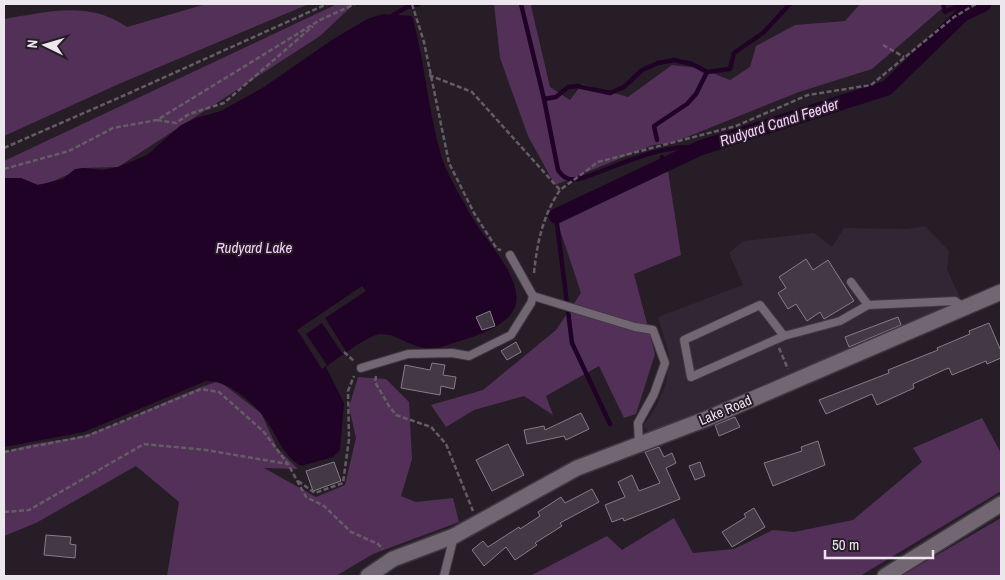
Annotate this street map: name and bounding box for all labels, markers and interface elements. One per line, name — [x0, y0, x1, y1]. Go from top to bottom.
north arrow — [20, 20, 70, 70]
text: N — [23, 39, 41, 49]
water label: Rudyard Canal Feeder — [717, 93, 842, 151]
water label: Rudyard Lake — [216, 237, 292, 258]
street label: Lake Road — [696, 391, 754, 429]
scale bar — [825, 528, 932, 560]
text: 50 m — [832, 534, 859, 555]

